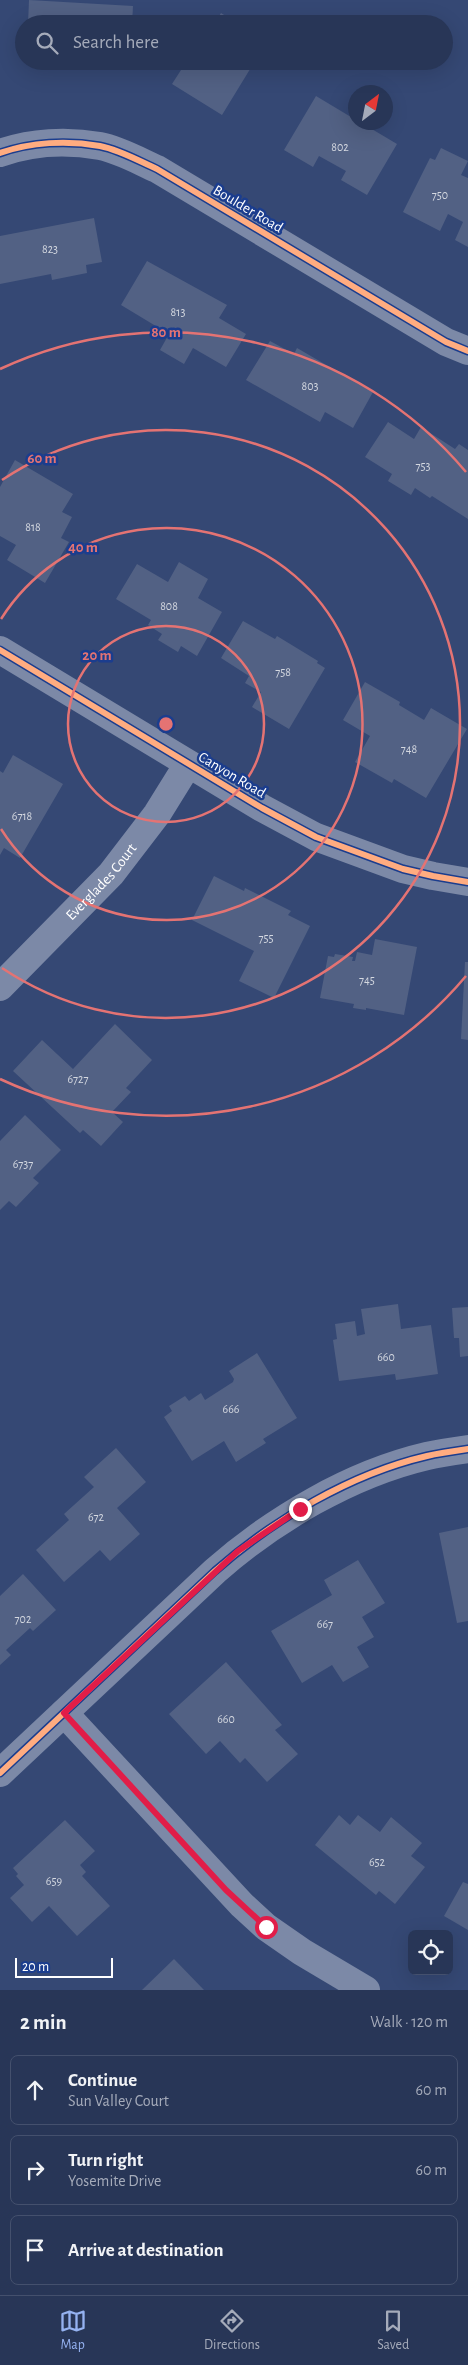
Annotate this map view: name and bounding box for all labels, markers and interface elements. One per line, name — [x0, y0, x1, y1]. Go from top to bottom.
search box — [15, 15, 453, 70]
icon: search — [33, 29, 61, 57]
text: Search here — [73, 33, 159, 52]
north arrow — [348, 85, 393, 130]
house number: 802 — [331, 141, 349, 153]
street label: Boulder Road — [211, 182, 286, 236]
house number: 750 — [432, 189, 448, 201]
house number: 823 — [42, 243, 58, 255]
house number: 813 — [171, 306, 185, 318]
text: 80 m — [151, 325, 181, 340]
house number: 803 — [302, 380, 319, 392]
text: 60 m — [27, 451, 57, 466]
house number: 753 — [416, 460, 431, 472]
house number: 818 — [25, 521, 41, 533]
text: 40 m — [68, 540, 98, 555]
house number: 808 — [160, 600, 178, 612]
text: 20 m — [82, 648, 112, 663]
house number: 758 — [275, 666, 291, 678]
centre of rings — [157, 715, 175, 733]
house number: 748 — [401, 743, 418, 755]
street label: Canyon Road — [196, 749, 268, 801]
house number: 6718 — [12, 810, 33, 822]
street label: Everglades Court — [63, 840, 139, 923]
house number: 755 — [258, 932, 274, 944]
house number: 745 — [359, 974, 375, 986]
house number: 6727 — [67, 1073, 89, 1085]
house number: 6737 — [13, 1158, 33, 1170]
house number: 660 — [377, 1351, 395, 1363]
house number: 666 — [223, 1403, 240, 1415]
route end — [289, 1498, 312, 1521]
house number: 672 — [88, 1511, 105, 1523]
house number: 702 — [15, 1613, 32, 1625]
house number: 667 — [317, 1618, 333, 1630]
house number: 660 — [217, 1713, 235, 1725]
house number: 652 — [369, 1856, 386, 1868]
house number: 659 — [46, 1875, 63, 1887]
route start — [255, 1916, 278, 1939]
map controls — [408, 1930, 453, 1975]
button: locate — [408, 1930, 453, 1975]
scale bar — [15, 1955, 112, 1978]
text: 20 m — [22, 1960, 49, 1974]
text: 2 min — [20, 2012, 67, 2033]
text: Walk · 120 m — [370, 2014, 448, 2030]
text: Continue — [68, 2071, 137, 2090]
icon: ahead — [21, 2076, 49, 2104]
text: 60 m — [416, 2082, 447, 2098]
text: Sun Valley Court — [68, 2093, 169, 2109]
text: Turn right — [68, 2151, 143, 2170]
icon: right — [21, 2156, 49, 2184]
text: 60 m — [416, 2162, 447, 2178]
text: Yosemite Drive — [68, 2173, 161, 2189]
icon: arrive — [21, 2236, 49, 2264]
text: Arrive at destination — [68, 2241, 224, 2260]
tab: Map — [59, 2307, 87, 2354]
tab: Directions — [204, 2307, 260, 2354]
tab: Saved — [377, 2307, 409, 2354]

